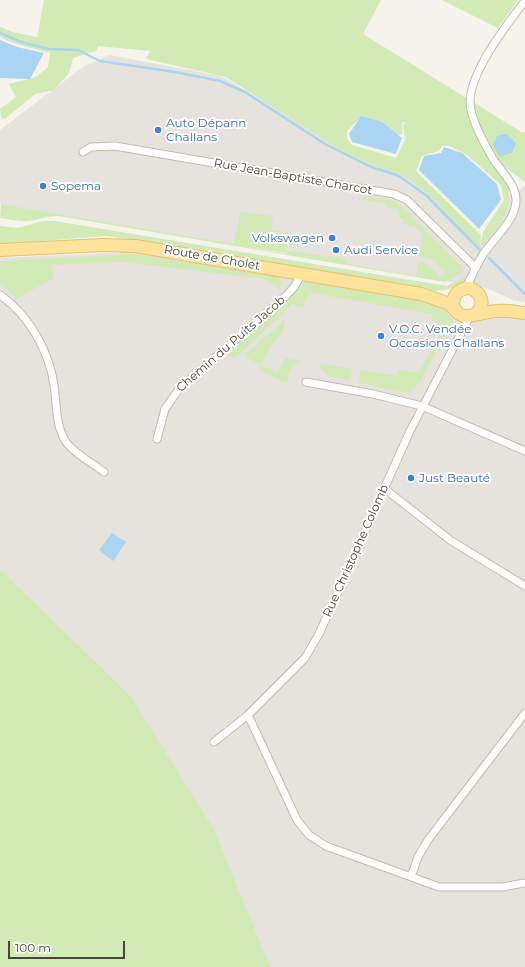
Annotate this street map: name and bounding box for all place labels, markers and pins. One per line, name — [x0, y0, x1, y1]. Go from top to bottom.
place label: Auto Dépann Challans — [166, 116, 246, 144]
marker: Auto Dépann Challans — [153, 125, 163, 135]
place label: Sopema — [51, 179, 101, 193]
marker: Sopema — [38, 181, 48, 191]
place label: Volkswagen — [252, 231, 324, 245]
marker: Volkswagen — [327, 233, 337, 243]
place label: Audi Service — [344, 243, 418, 257]
marker: Audi Service — [331, 245, 341, 255]
place label: V.O.C. Vendée Occasions Challans — [389, 322, 504, 350]
marker: V.O.C. Vendée Occasions Challans — [376, 331, 386, 341]
place label: Just Beauté — [419, 471, 490, 485]
marker: Just Beauté — [406, 473, 416, 483]

